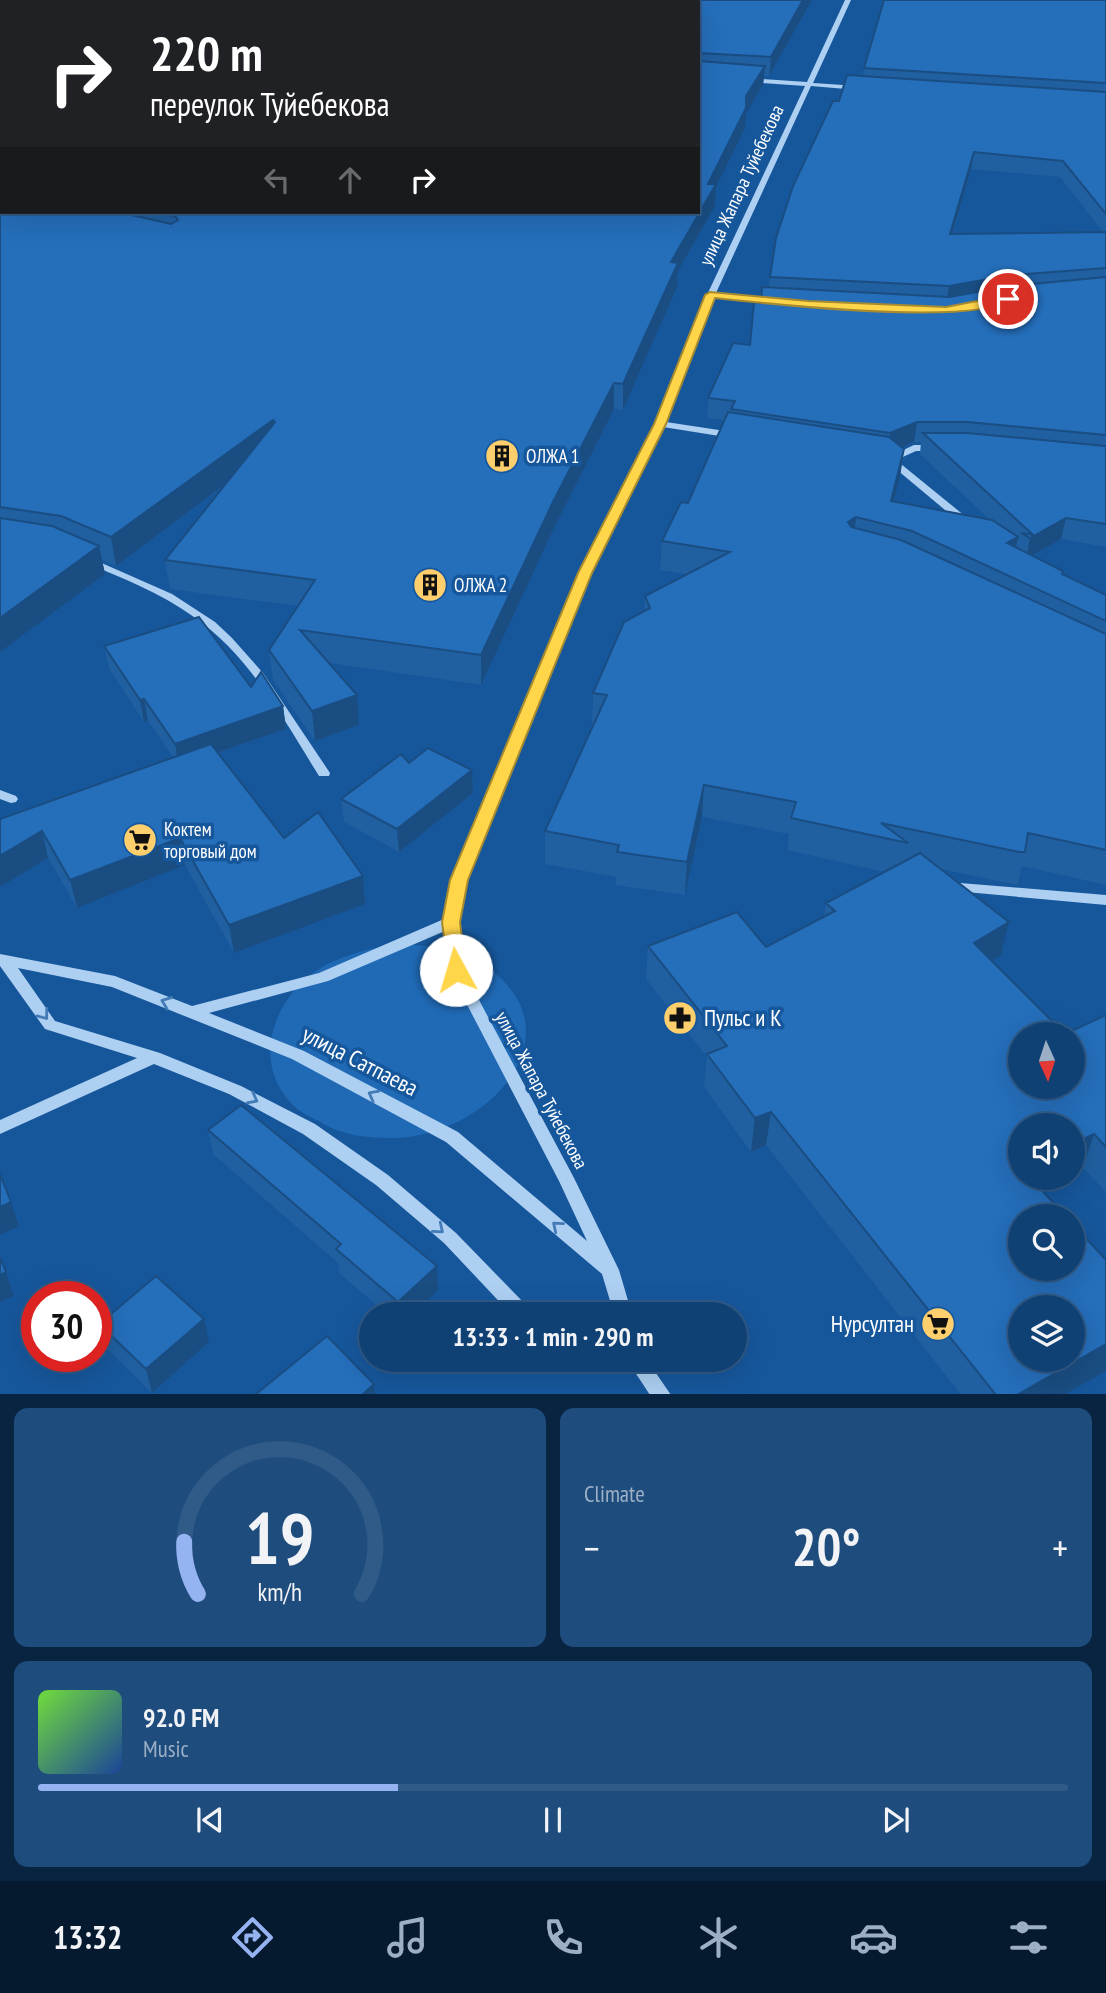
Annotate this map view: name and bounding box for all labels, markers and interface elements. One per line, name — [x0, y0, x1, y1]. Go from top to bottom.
text: 220 m — [150, 21, 263, 85]
icon: right — [35, 28, 126, 119]
text: переулок Туйебекова — [150, 83, 389, 125]
street label: улица Жапара Туйебекова — [693, 101, 789, 269]
icon: left — [258, 161, 296, 199]
icon: ahead — [331, 161, 369, 199]
icon: right — [404, 161, 442, 199]
pin — [978, 269, 1038, 329]
icon: arrive — [989, 280, 1027, 318]
building icon: ОЛЖА 1 — [483, 437, 521, 475]
place label: ОЛЖА 1 — [526, 444, 579, 468]
building icon: ОЛЖА 2 — [411, 566, 449, 604]
place label: ОЛЖА 2 — [454, 573, 507, 597]
place label: Коктем торговый дом — [164, 817, 257, 863]
supermarket icon: Коктем торговый дом — [121, 821, 159, 859]
position arrow — [419, 933, 493, 1007]
one-way arrow — [160, 997, 172, 1011]
pharmacy icon: Пульс и К — [661, 999, 699, 1037]
place label: Пульс и К — [704, 1003, 782, 1032]
street label: улица Жапара Туйебекова — [490, 1007, 594, 1173]
one-way arrow — [36, 1008, 48, 1020]
street label: улица Сатпаева — [297, 1019, 423, 1102]
north arrow — [1008, 1022, 1085, 1099]
map controls — [1008, 1022, 1085, 1372]
one-way arrow — [368, 1090, 380, 1103]
one-way arrow — [246, 1091, 258, 1104]
button: sound — [1008, 1113, 1085, 1190]
button: search — [1008, 1204, 1085, 1281]
one-way arrow — [431, 1221, 444, 1233]
one-way arrow — [553, 1222, 566, 1234]
speed limit sign: 30 — [21, 1281, 112, 1372]
button: layers — [1008, 1295, 1085, 1372]
supermarket icon: Нурсултан — [919, 1305, 957, 1343]
place label: Нурсултан — [831, 1309, 914, 1338]
text: 13:33 · 1 min · 290 m — [453, 1320, 653, 1353]
text: Climate — [584, 1479, 645, 1508]
text: 19 — [245, 1490, 315, 1584]
text: 20° — [792, 1513, 860, 1580]
text: − — [584, 1523, 600, 1572]
text: + — [1052, 1523, 1068, 1572]
text: km/h — [258, 1575, 302, 1607]
text: 92.0 FM — [143, 1701, 219, 1734]
text: Music — [143, 1734, 189, 1763]
icon: previous — [191, 1801, 229, 1839]
icon: pause — [534, 1801, 572, 1839]
icon: next — [877, 1801, 915, 1839]
icon: directions — [228, 1913, 277, 1962]
icon: music — [383, 1913, 432, 1962]
icon: phone — [539, 1913, 588, 1962]
icon: climate — [694, 1913, 743, 1962]
icon: car — [849, 1913, 898, 1962]
icon: filters — [1004, 1913, 1053, 1962]
text: 13:32 — [53, 1916, 122, 1958]

